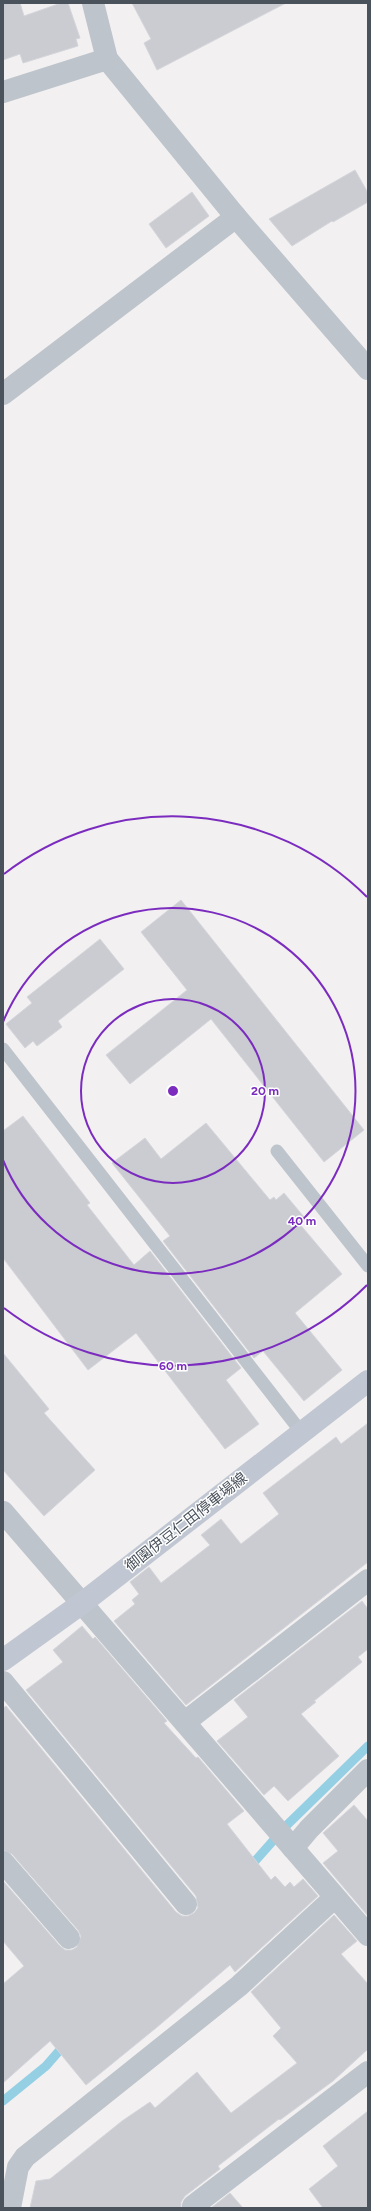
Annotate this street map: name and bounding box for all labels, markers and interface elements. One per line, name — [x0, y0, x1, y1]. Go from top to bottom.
centre of rings — [166, 1084, 180, 1098]
text: 20 m — [251, 1084, 279, 1098]
text: 40 m — [288, 1214, 316, 1228]
text: 60 m — [159, 1359, 187, 1373]
street label: 御園伊豆仁田停車場線 — [121, 1469, 251, 1575]

